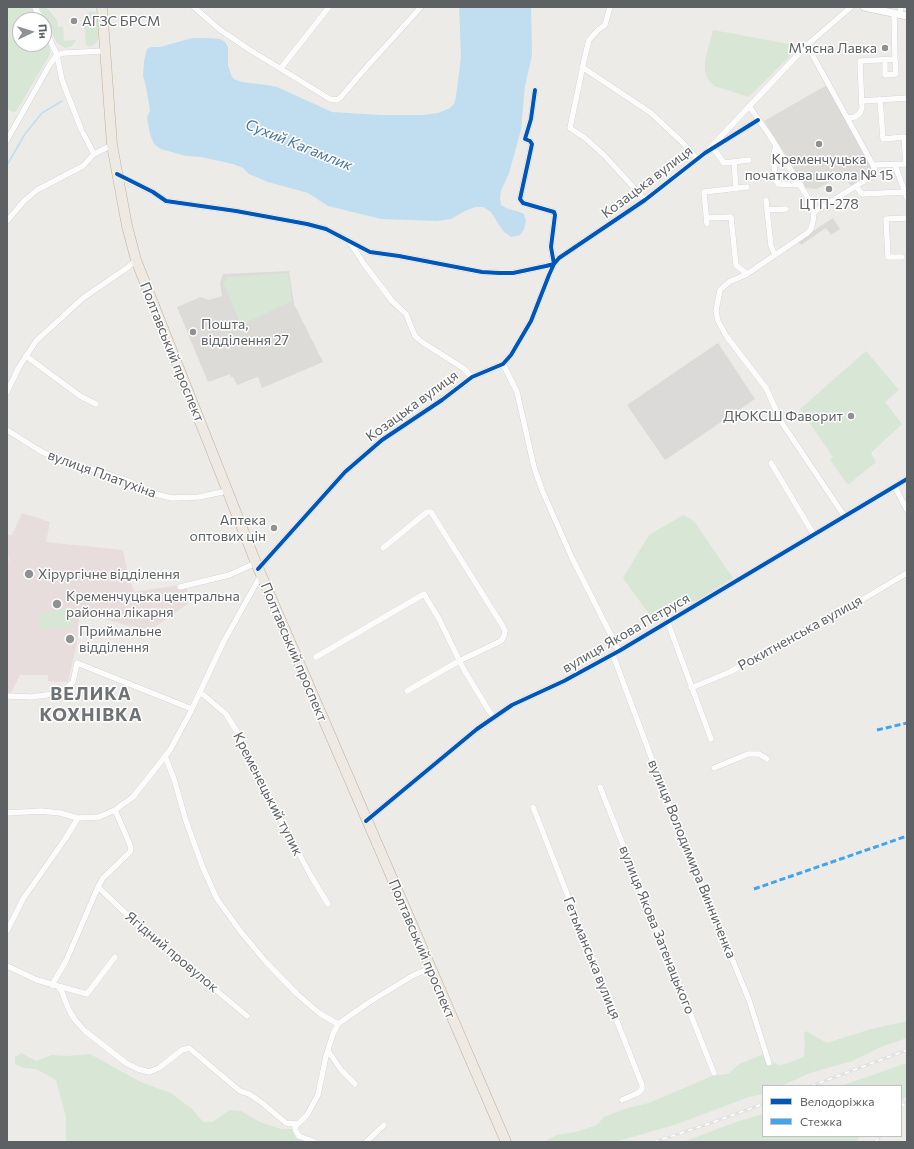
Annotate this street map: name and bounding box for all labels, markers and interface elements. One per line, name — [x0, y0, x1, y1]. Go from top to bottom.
north arrow — [12, 12, 52, 52]
place label: АГЗС БРСМ — [82, 13, 160, 29]
marker: АГЗС БРСМ — [69, 16, 79, 26]
text: Пн — [36, 23, 50, 39]
place label: М'ясна Лавка — [789, 40, 877, 56]
marker: М'ясна Лавка — [880, 43, 890, 53]
water label: Сухий Кагамлик — [243, 115, 355, 175]
marker: Кременчуцька початкова школа № 15 — [814, 139, 824, 149]
street label: Козацька вулиця — [598, 142, 696, 222]
place label: Кременчуцька початкова школа № 15 — [745, 151, 893, 184]
marker: ЦТП-278 — [824, 184, 834, 194]
place label: ЦТП-278 — [799, 196, 859, 212]
street label: Полтавський проспект — [136, 280, 208, 424]
place label: Пошта, відділення 27 — [201, 316, 289, 348]
marker: Пошта, відділення 27 — [188, 327, 198, 337]
street label: Козацька вулиця — [363, 367, 461, 445]
place label: ДЮКСШ Фаворит — [723, 408, 843, 424]
marker: ДЮКСШ Фаворит — [846, 411, 856, 421]
street label: вулиця Платухіна — [45, 447, 159, 501]
place label: Аптека оптових цін — [190, 512, 266, 544]
marker: Аптека оптових цін — [269, 523, 279, 533]
place label: Хірургічне відділення — [38, 566, 180, 582]
marker: Хірургічне відділення — [23, 568, 35, 580]
street label: Полтавський проспект — [257, 580, 331, 724]
place label: Кременчуцька центральна районна лікарня — [66, 588, 240, 620]
street label: вулиця Якова Петруся — [559, 590, 693, 676]
street label: Рокитненська вулиця — [735, 592, 865, 674]
marker: Кременчуцька центральна районна лікарня — [51, 598, 63, 610]
place label: Приймальне відділення — [79, 623, 162, 656]
marker: Приймальне відділення — [64, 633, 76, 645]
district label: ВЕЛИКА КОХНІВКА — [39, 683, 143, 726]
street label: Кременецький тупик — [230, 729, 306, 859]
street label: вулиця Володимира Винниченка — [644, 757, 740, 961]
street label: вулиця Якова Затенацького — [615, 843, 699, 1017]
street label: Полтавський проспект — [385, 877, 459, 1021]
street label: Гетьманська вулиця — [560, 894, 624, 1022]
street label: Ягідний провулок — [122, 908, 222, 996]
legend — [762, 1085, 902, 1137]
text: Велодоріжка — [800, 1094, 875, 1108]
text: Стежка — [800, 1114, 842, 1128]

